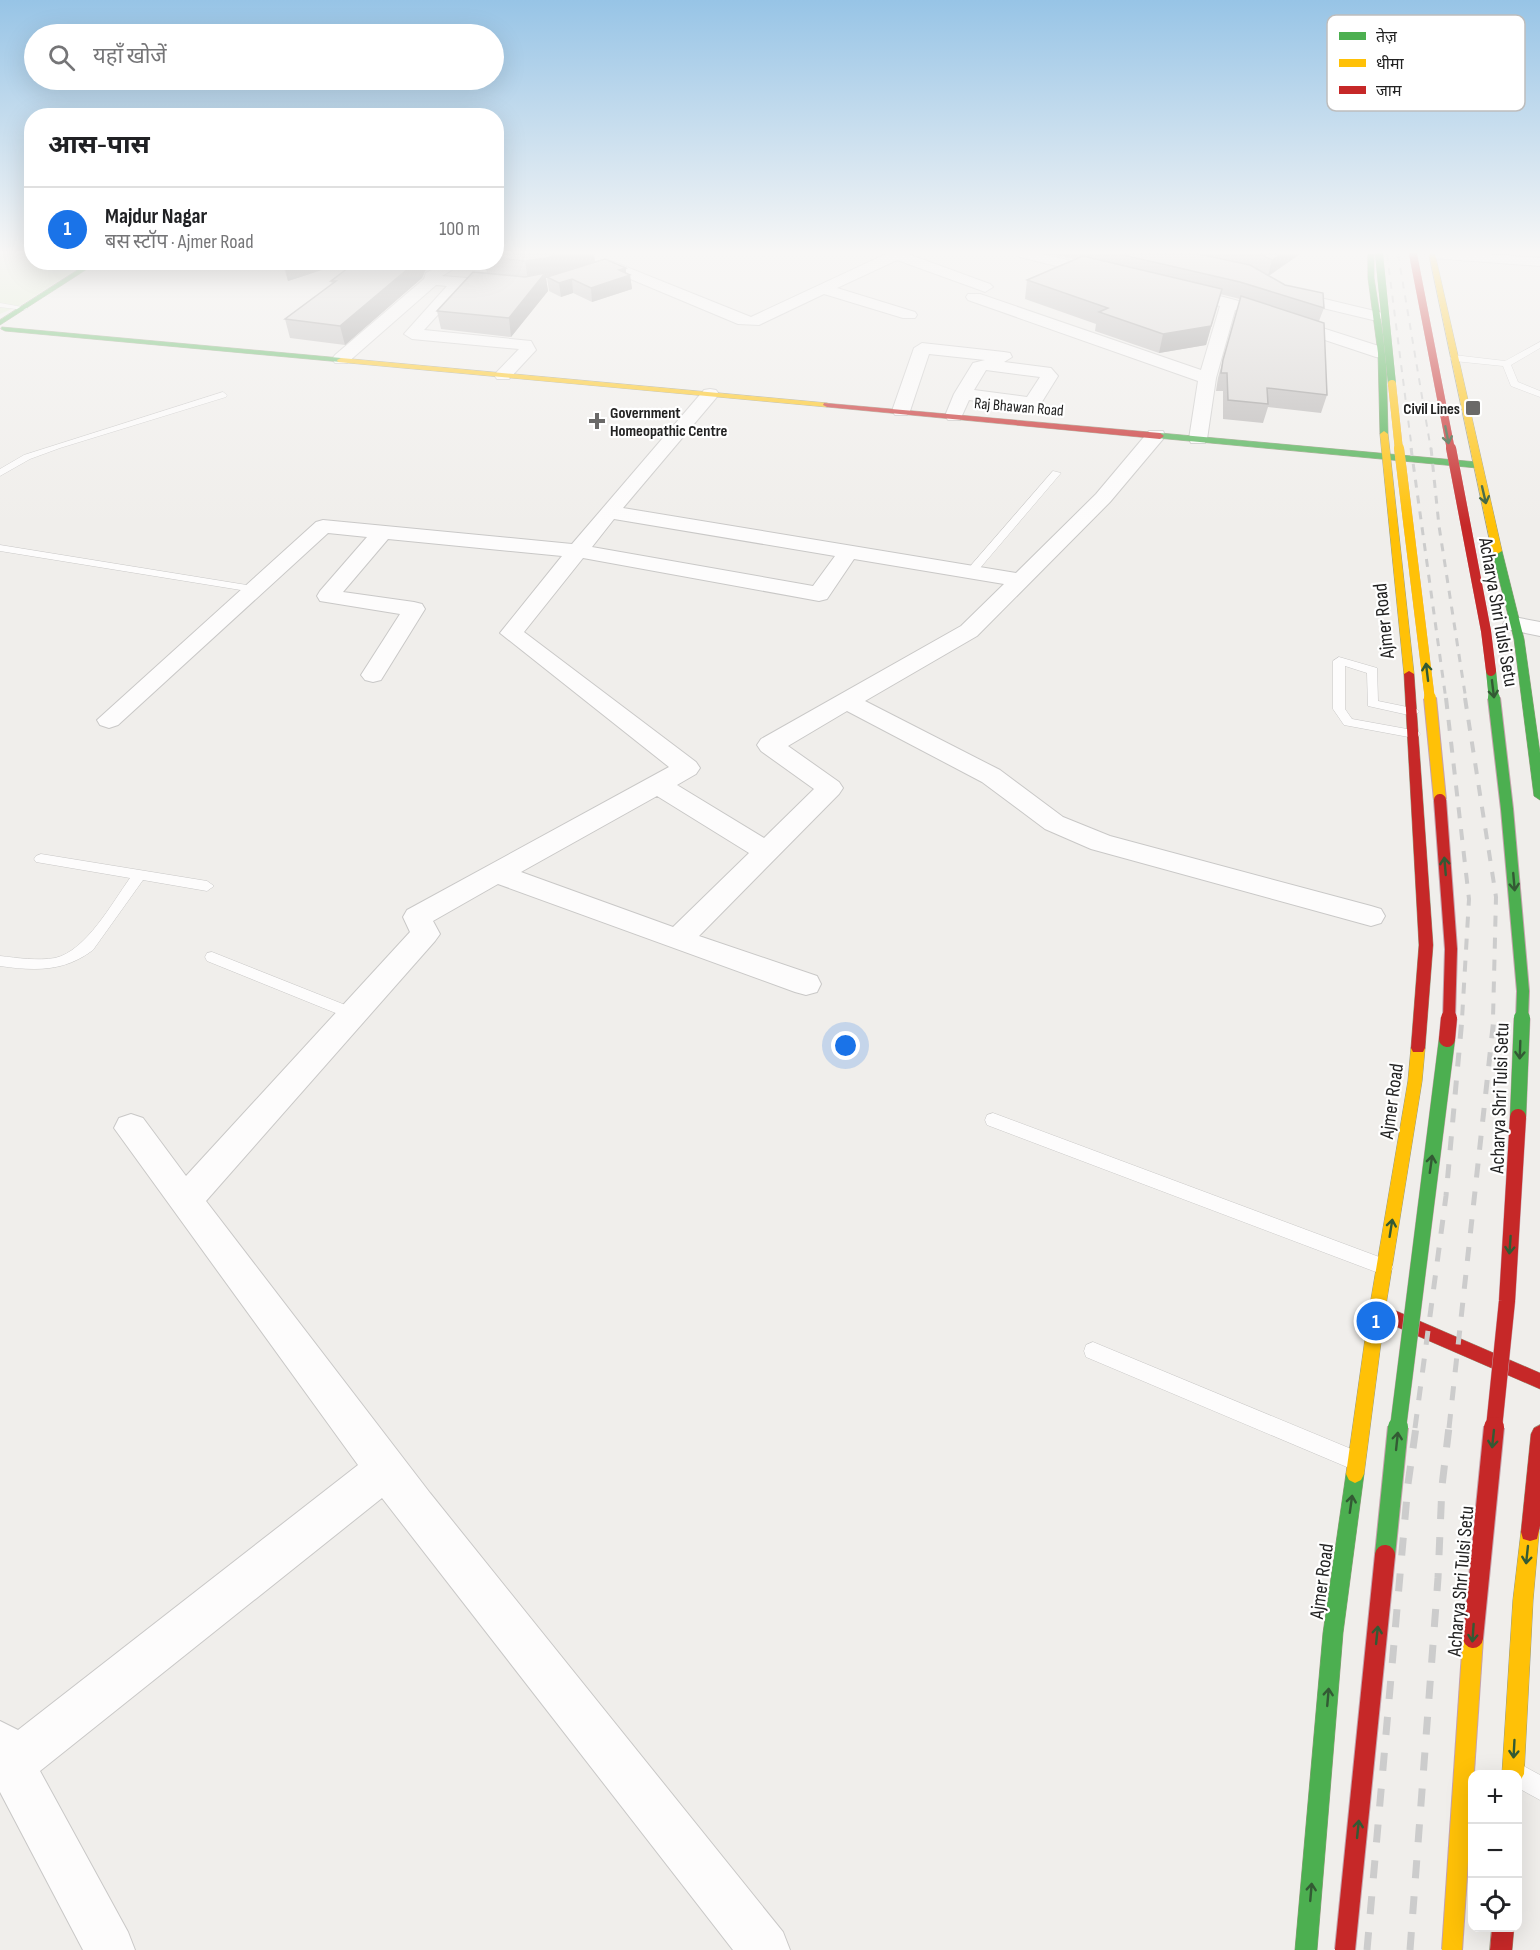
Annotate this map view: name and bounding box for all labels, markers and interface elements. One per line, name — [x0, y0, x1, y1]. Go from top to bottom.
legend — [1327, 15, 1525, 111]
search box — [24, 24, 504, 90]
text: तेज़ — [1376, 27, 1398, 47]
icon: search — [45, 41, 78, 74]
text: यहाँ खोजें — [93, 43, 167, 70]
text: धीमा — [1376, 55, 1405, 74]
text: जाम — [1376, 82, 1402, 101]
text: आस-पास — [48, 130, 150, 161]
text: Majdur Nagar — [105, 203, 207, 230]
text: 1 — [64, 217, 71, 241]
text: 100 m — [439, 217, 480, 241]
text: बस स्टॉप · Ajmer Road — [105, 230, 254, 254]
street label: Raj Bhawan Road — [973, 394, 1064, 421]
marker: Civil Lines — [1464, 399, 1482, 417]
place label: Civil Lines — [1403, 400, 1460, 419]
place label: Government Homeopathic Centre — [610, 404, 727, 441]
marker: Government Homeopathic Centre — [588, 412, 606, 430]
one-way arrow — [1442, 425, 1453, 444]
one-way arrow — [1478, 486, 1490, 505]
street label: Acharya Shri Tulsi Setu — [1473, 535, 1523, 689]
street label: Ajmer Road — [1368, 582, 1400, 661]
one-way arrow — [1421, 662, 1432, 682]
one-way arrow — [1487, 678, 1498, 698]
one-way arrow — [1439, 856, 1450, 876]
one-way arrow — [1509, 872, 1520, 892]
street label: Acharya Shri Tulsi Setu — [1485, 1022, 1515, 1175]
your location — [831, 1031, 860, 1060]
one-way arrow — [1515, 1039, 1526, 1059]
street label: Ajmer Road — [1375, 1062, 1409, 1141]
one-way arrow — [1425, 1155, 1436, 1175]
one-way arrow — [1386, 1218, 1397, 1238]
one-way arrow — [1505, 1234, 1516, 1254]
pin: 1 — [1356, 1298, 1396, 1344]
one-way arrow — [1487, 1428, 1498, 1448]
one-way arrow — [1392, 1432, 1403, 1452]
one-way arrow — [1346, 1495, 1357, 1514]
street label: Acharya Shri Tulsi Setu — [1442, 1505, 1480, 1658]
street label: Ajmer Road — [1305, 1542, 1339, 1621]
one-way arrow — [1521, 1544, 1532, 1564]
one-way arrow — [1468, 1622, 1479, 1642]
one-way arrow — [1372, 1626, 1383, 1646]
one-way arrow — [1323, 1688, 1334, 1708]
one-way arrow — [1509, 1739, 1520, 1759]
map controls — [1468, 1770, 1522, 1932]
button: + — [1468, 1770, 1522, 1824]
one-way arrow — [1352, 1820, 1363, 1840]
button: − — [1468, 1824, 1522, 1878]
button: locate — [1468, 1878, 1522, 1932]
one-way arrow — [1306, 1882, 1317, 1902]

